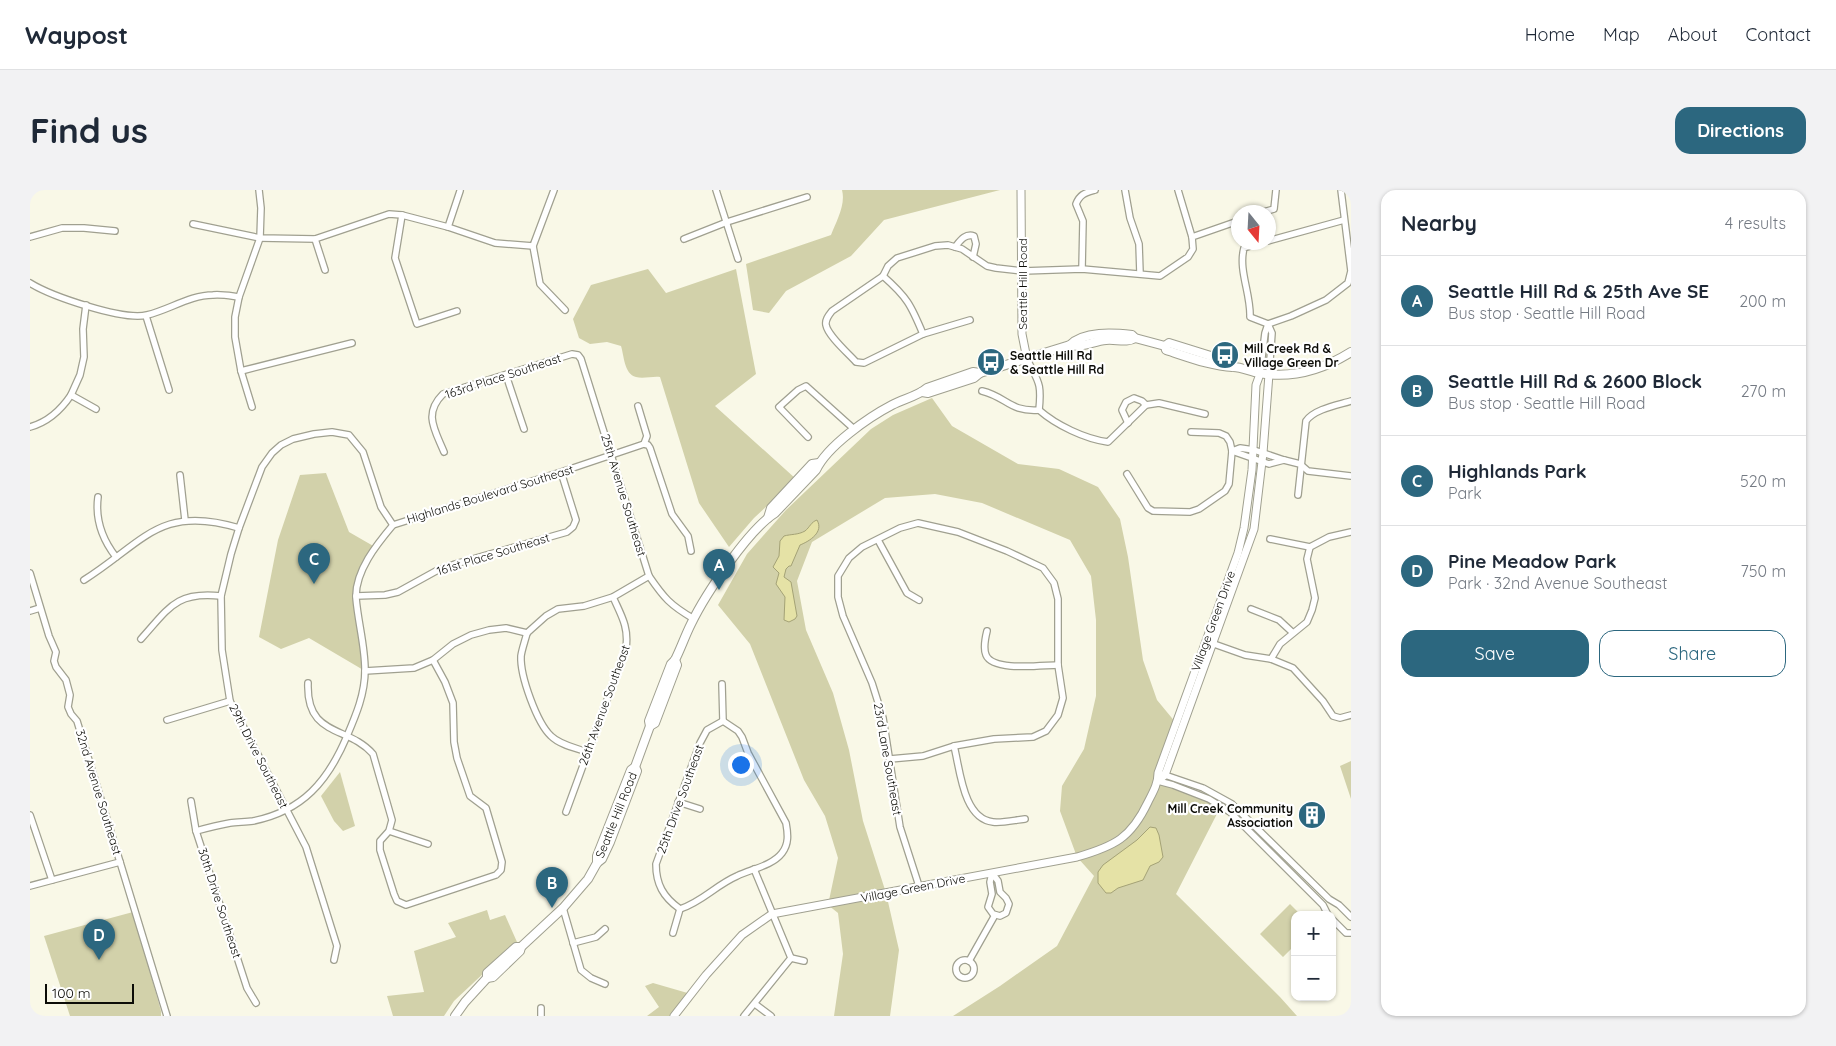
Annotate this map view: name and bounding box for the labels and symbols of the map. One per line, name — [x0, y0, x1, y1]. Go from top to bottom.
north arrow — [1231, 205, 1276, 250]
street label: Seattle Hill Road — [1015, 238, 1030, 330]
bus stop icon: Mill Creek Rd & Village Green Dr — [1210, 340, 1240, 370]
place label: Mill Creek Rd & Village Green Dr — [1244, 341, 1339, 370]
bus stop icon: Seattle Hill Rd & Seattle Hill Rd — [976, 347, 1006, 377]
place label: Seattle Hill Rd & Seattle Hill Rd — [1010, 348, 1104, 377]
street label: 163rd Place Southeast — [443, 350, 563, 402]
street label: 25th Avenue Southeast — [598, 432, 650, 558]
street label: Highlands Boulevard Southeast — [405, 461, 575, 527]
street label: 161st Place Southeast — [435, 530, 551, 578]
pin: C — [298, 543, 330, 584]
pin: A — [703, 549, 735, 590]
street label: Village Green Drive — [1188, 568, 1238, 673]
street label: 26th Avenue Southeast — [575, 643, 633, 767]
street label: 29th Drive Southeast — [226, 701, 292, 811]
street label: 23rd Lane Southeast — [871, 702, 905, 816]
street label: 32nd Avenue Southeast — [73, 728, 125, 856]
street label: 25th Drive Southeast — [653, 742, 707, 856]
your location — [728, 752, 754, 778]
street label: Seattle Hill Road — [592, 770, 640, 860]
building icon: Mill Creek Community Association — [1297, 800, 1327, 830]
place label: Mill Creek Community Association — [1168, 801, 1293, 830]
street label: 30th Drive Southeast — [195, 846, 245, 960]
pin: B — [536, 867, 568, 908]
street label: Village Green Drive — [860, 870, 967, 905]
pin: D — [83, 919, 115, 960]
scale bar — [45, 981, 134, 1004]

